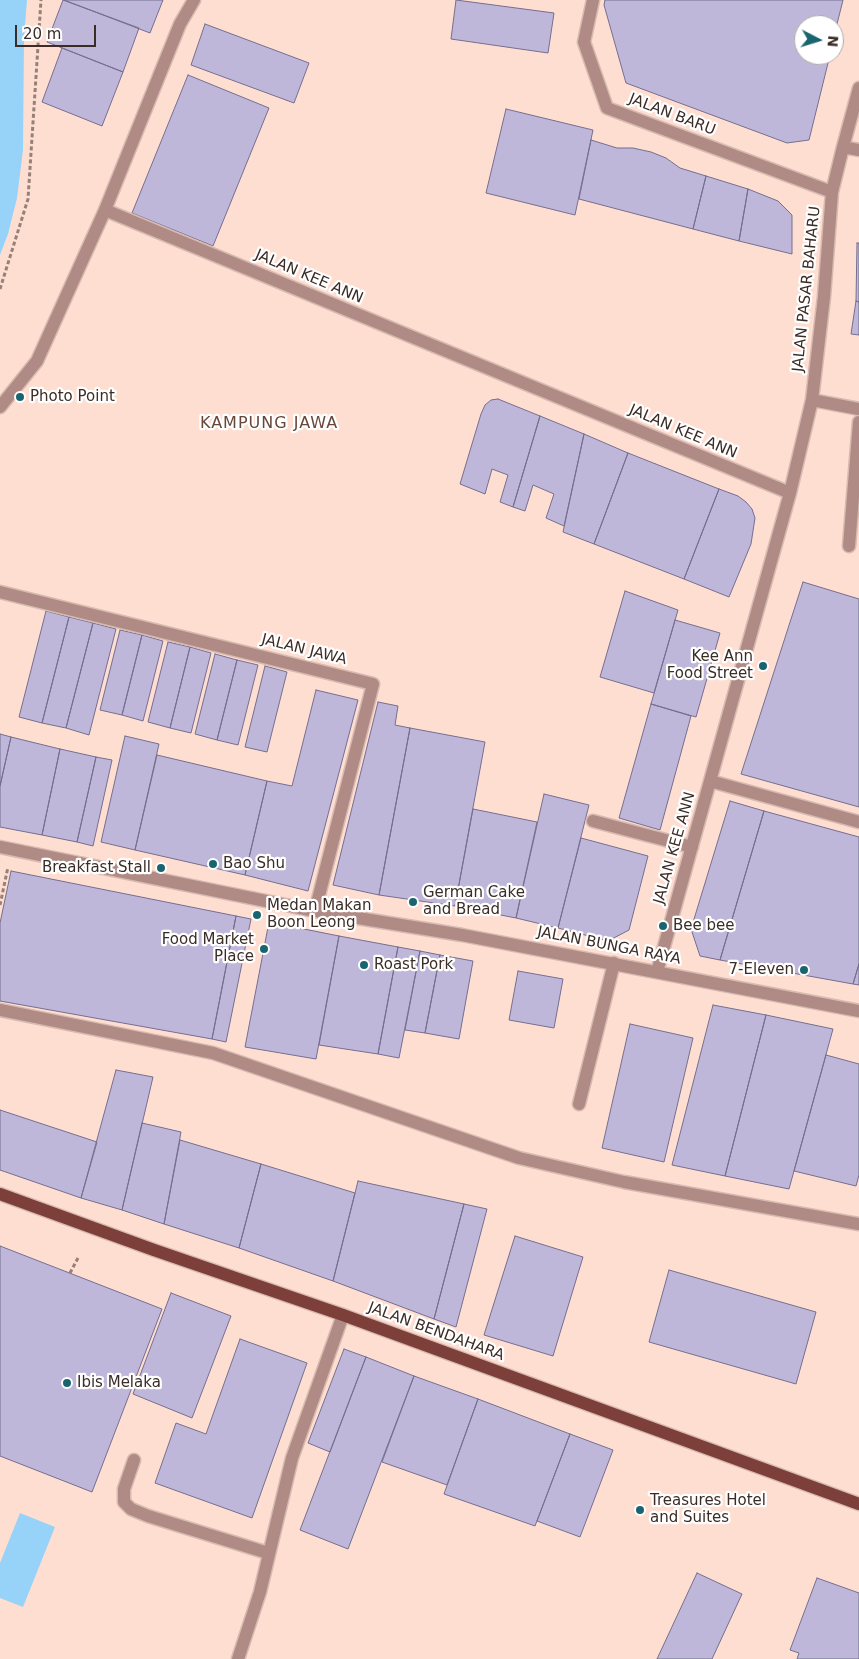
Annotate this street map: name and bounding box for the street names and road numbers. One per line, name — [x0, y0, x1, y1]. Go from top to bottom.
street label: JALAN BARU — [626, 90, 718, 140]
street label: JALAN PASAR BAHARU — [789, 205, 825, 373]
street label: JALAN KEE ANN — [252, 246, 366, 308]
street label: JALAN KEE ANN — [626, 401, 740, 463]
street label: JALAN JAWA — [259, 631, 349, 669]
street label: JALAN KEE ANN — [650, 790, 700, 906]
street label: JALAN BUNGA RAYA — [536, 923, 682, 969]
street label: JALAN BENDAHARA — [365, 1299, 507, 1365]

